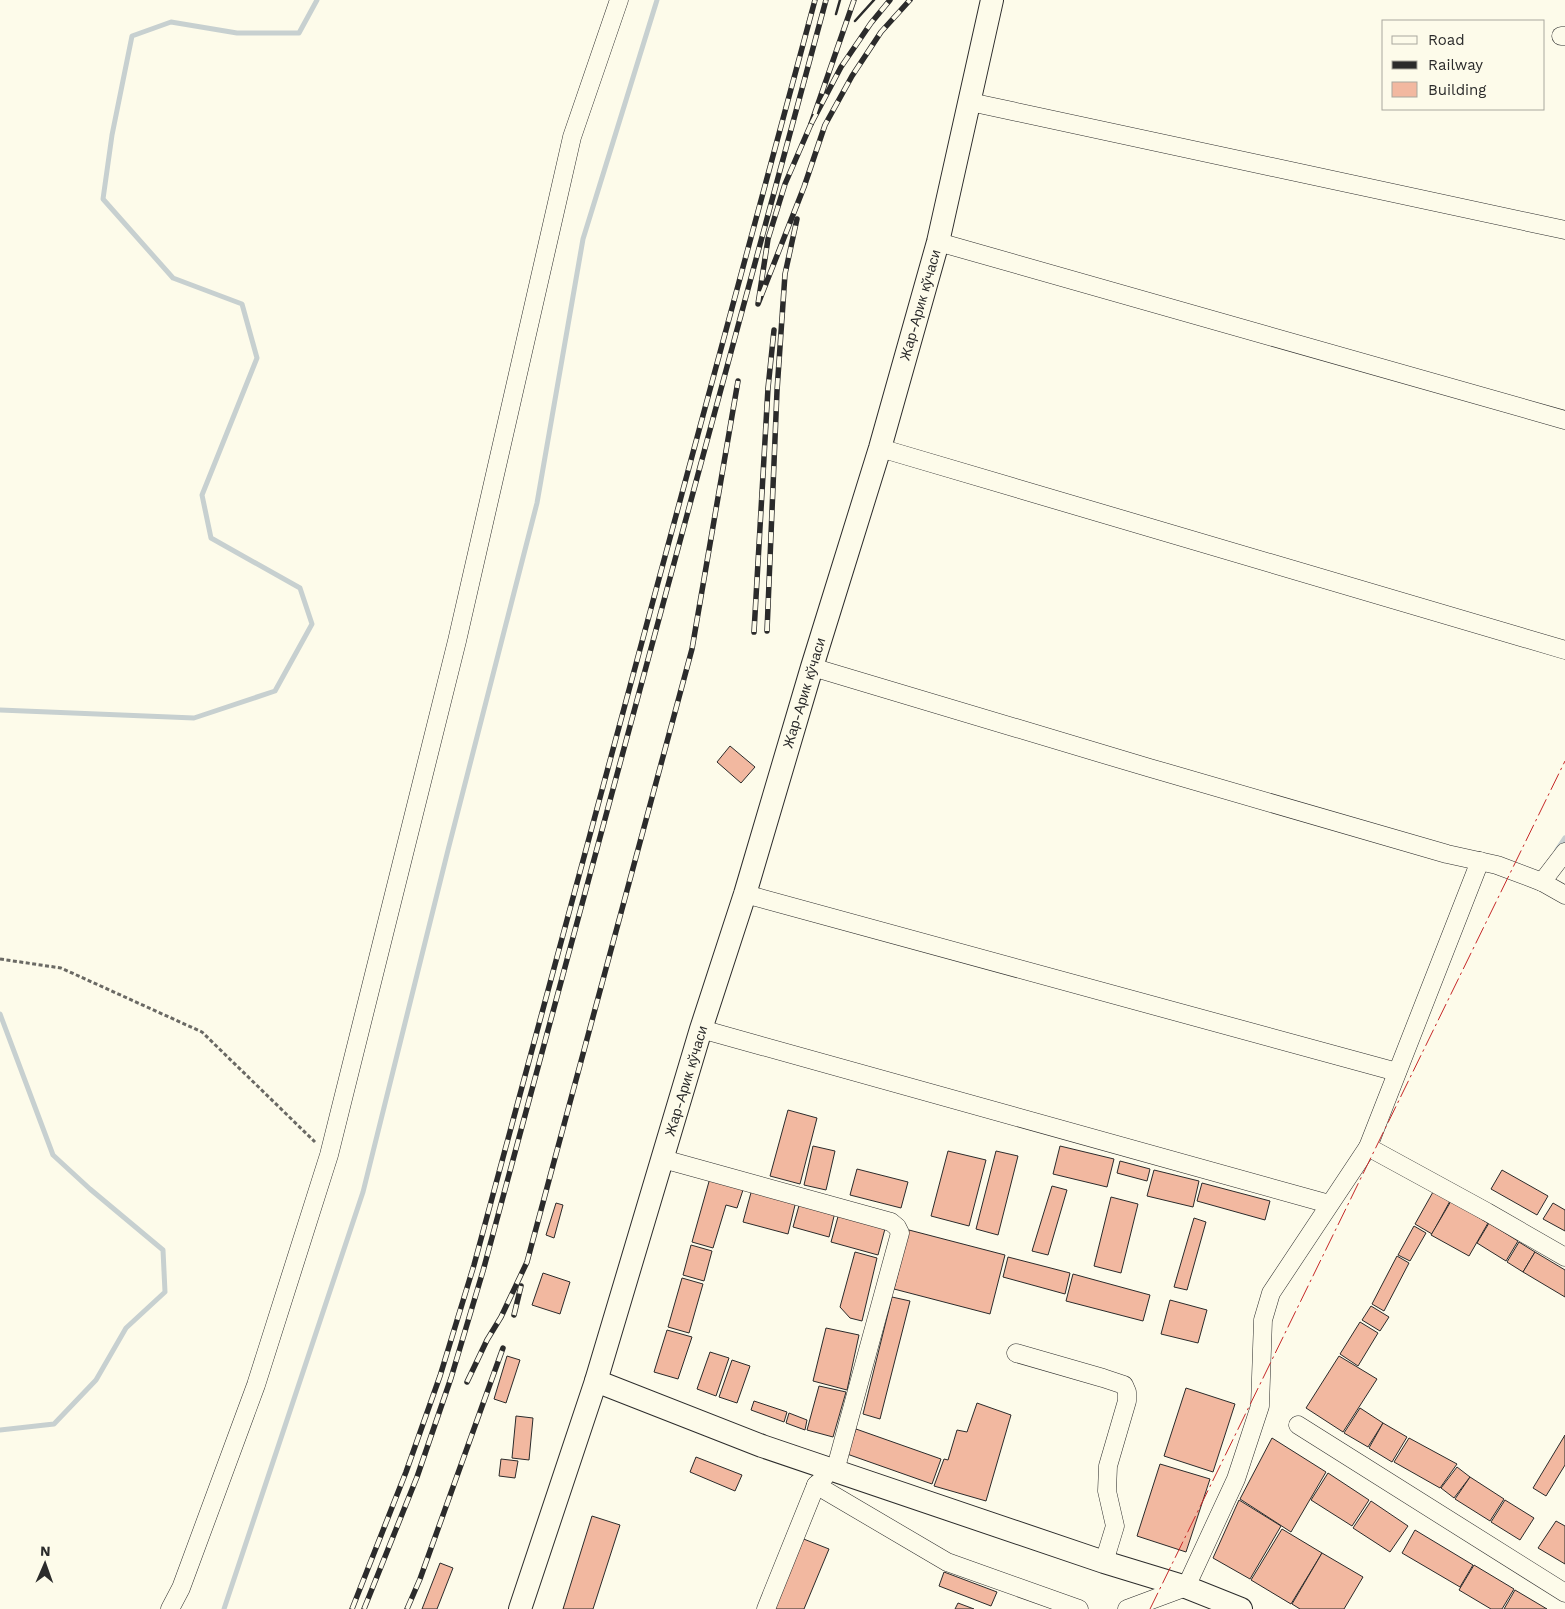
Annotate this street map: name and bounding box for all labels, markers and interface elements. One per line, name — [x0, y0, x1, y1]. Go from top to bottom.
legend — [1382, 20, 1545, 110]
text: Road — [1428, 31, 1465, 49]
text: Railway — [1428, 56, 1483, 74]
text: Building — [1428, 81, 1486, 99]
street label: Жар-Арик кўчаси — [897, 248, 943, 362]
street label: Жар-Арик кўчаси — [780, 636, 828, 750]
street label: Жар-Арик кўчаси — [662, 1024, 710, 1138]
north arrow — [20, 1539, 70, 1589]
text: N — [40, 1543, 51, 1559]

